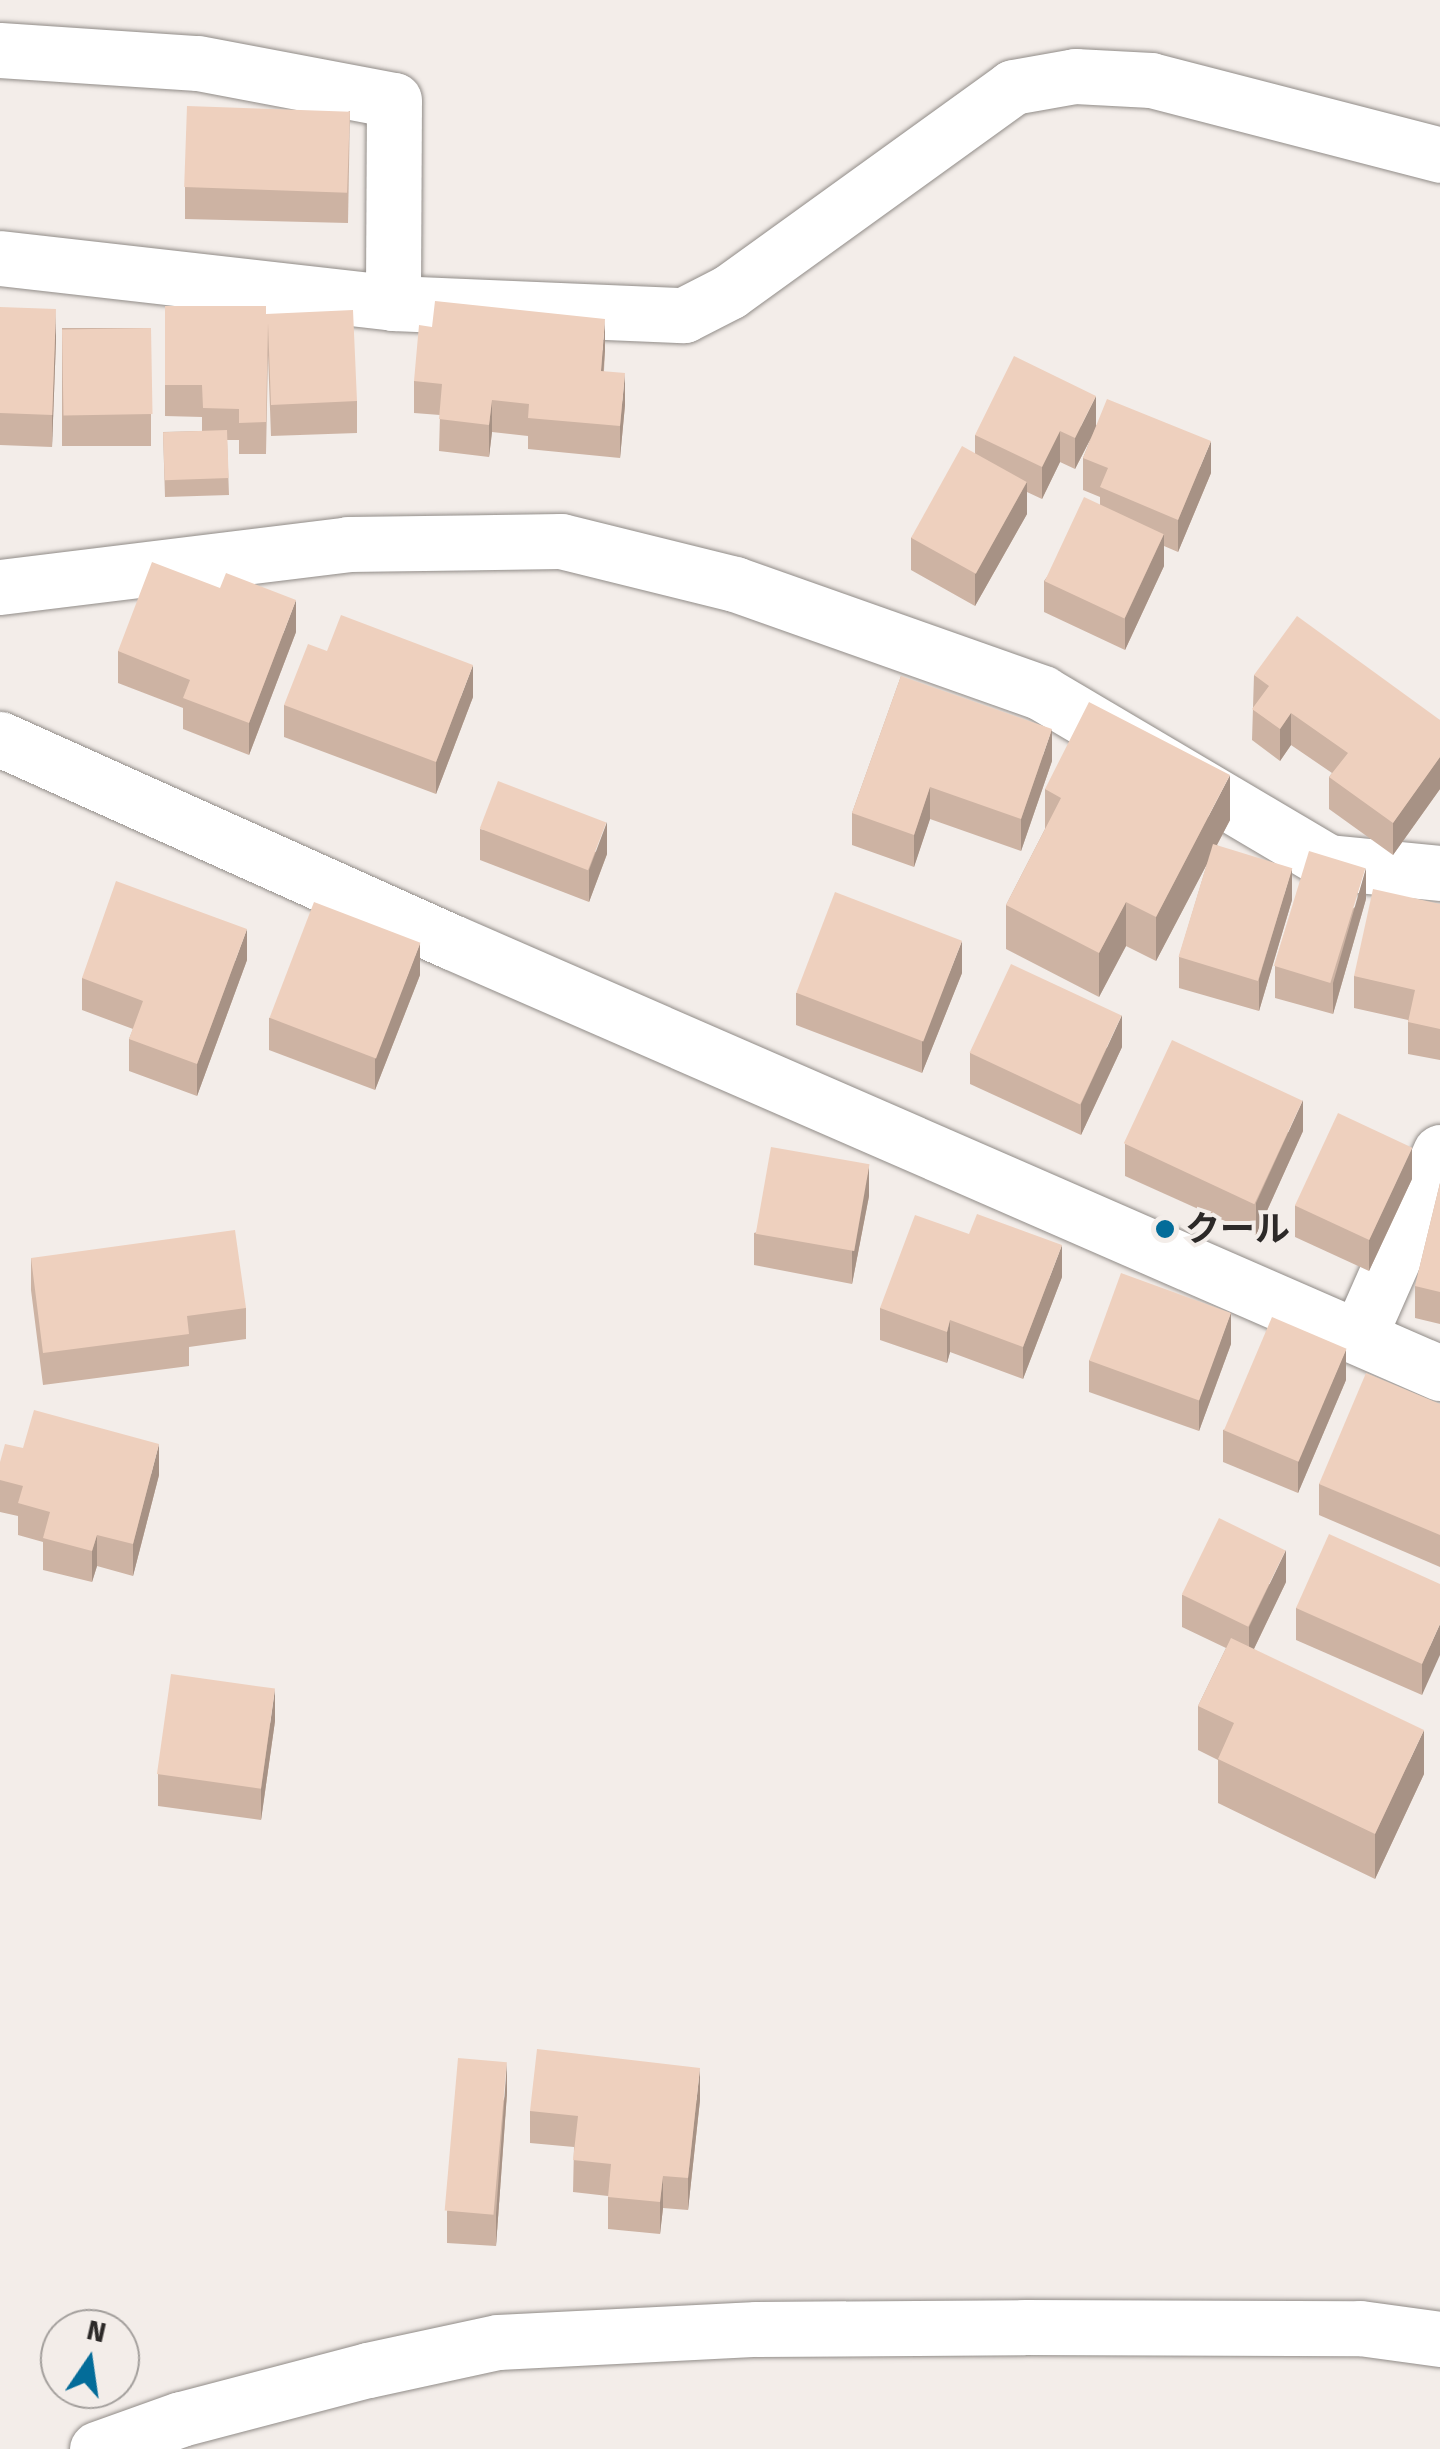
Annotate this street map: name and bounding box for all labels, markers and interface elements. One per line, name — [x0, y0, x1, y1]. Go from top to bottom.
place label: クール — [1185, 1208, 1290, 1250]
marker: クール — [1154, 1218, 1176, 1240]
north arrow — [40, 2309, 140, 2409]
text: N — [84, 2313, 109, 2349]

